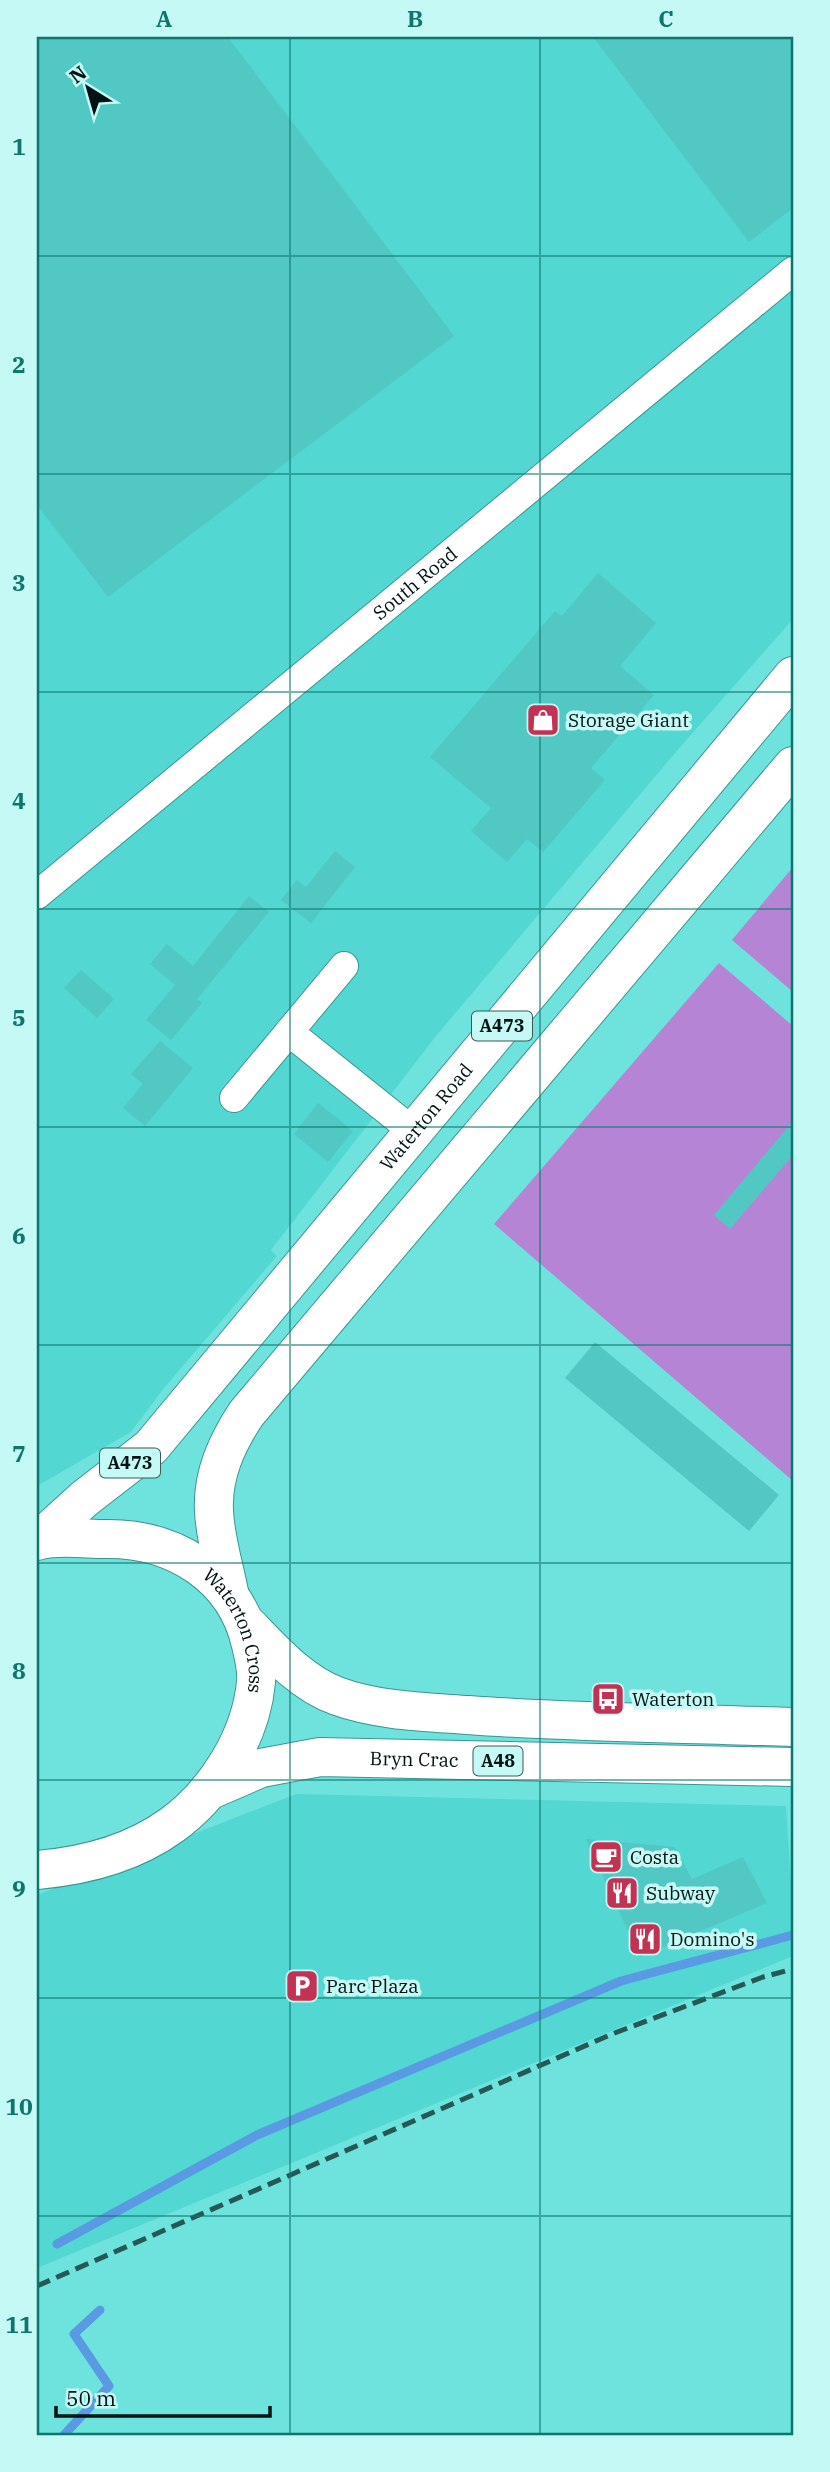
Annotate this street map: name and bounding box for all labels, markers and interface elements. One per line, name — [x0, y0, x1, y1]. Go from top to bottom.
text: A — [156, 3, 172, 33]
text: B — [407, 3, 423, 33]
text: C — [658, 3, 674, 33]
north arrow — [52, 52, 122, 122]
text: N — [65, 60, 91, 89]
text: 1 — [12, 131, 26, 161]
text: 2 — [12, 349, 26, 379]
street label: South Road — [368, 541, 462, 625]
text: 3 — [12, 567, 26, 597]
shop icon: Storage Giant — [524, 701, 562, 739]
place label: Storage Giant — [568, 708, 689, 732]
text: 4 — [12, 785, 26, 815]
text: 5 — [12, 1002, 26, 1032]
road number: A473 — [472, 1012, 532, 1041]
street label: Waterton Road — [374, 1058, 478, 1175]
text: 6 — [12, 1220, 26, 1250]
text: 7 — [12, 1438, 26, 1468]
road number: A473 — [100, 1448, 160, 1478]
street label: Waterton Cross — [198, 1563, 268, 1695]
text: 8 — [12, 1655, 26, 1685]
bus stop icon: Waterton — [589, 1680, 627, 1718]
place label: Waterton — [632, 1687, 715, 1711]
street label: Bryn Crac — [369, 1746, 459, 1772]
road number: A48 — [474, 1746, 522, 1776]
cafe icon: Costa — [587, 1838, 625, 1876]
place label: Costa — [630, 1845, 679, 1869]
text: 9 — [12, 1873, 26, 1903]
restaurant icon: Subway — [603, 1874, 641, 1912]
place label: Subway — [646, 1881, 716, 1905]
restaurant icon: Domino's — [626, 1920, 664, 1958]
place label: Domino's — [670, 1927, 755, 1951]
parking icon: Parc Plaza — [283, 1967, 321, 2005]
place label: Parc Plaza — [326, 1974, 419, 1998]
text: 10 — [5, 2091, 33, 2121]
text: 11 — [5, 2309, 33, 2339]
scale bar — [56, 2374, 270, 2418]
text: 50 m — [66, 2384, 116, 2412]

